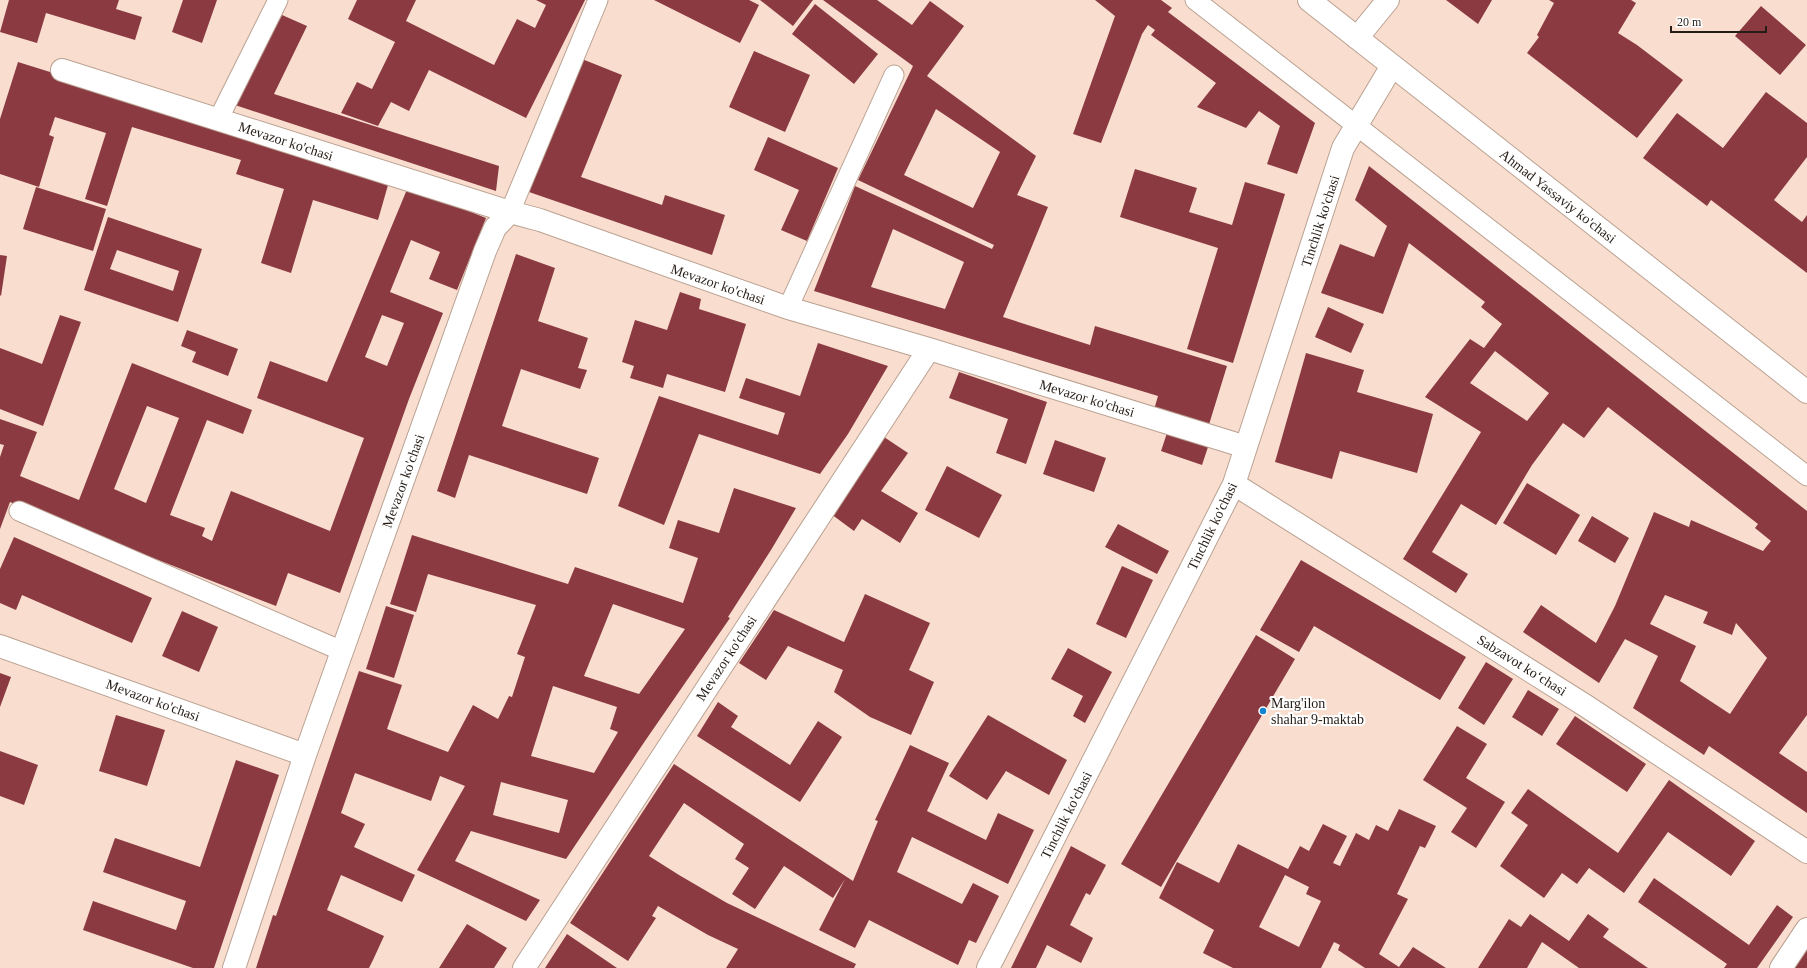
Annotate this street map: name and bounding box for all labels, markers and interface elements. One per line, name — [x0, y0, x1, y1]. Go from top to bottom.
scale bar — [1671, 8, 1766, 34]
text: 20 m — [1677, 15, 1702, 29]
street label: Mevazor ko'chasi — [237, 119, 335, 164]
street label: Ahmad Yassaviy ko'chasi — [1497, 146, 1619, 246]
street label: Tinchlik ko'chasi — [1299, 173, 1342, 269]
street label: Mevazor ko'chasi — [669, 261, 767, 308]
street label: Mevazor ko'chasi — [1038, 377, 1136, 420]
street label: Mevazor ko'chasi — [380, 432, 427, 530]
street label: Tinchlik ko'chasi — [1185, 480, 1240, 573]
street label: Mevazor ko'chasi — [693, 613, 760, 704]
street label: Sabzavot koʻchasi — [1474, 632, 1569, 699]
street label: Mevazor ko'chasi — [104, 677, 202, 724]
place label: Marg'ilon shahar 9-maktab — [1271, 696, 1364, 727]
marker: Marg'ilon shahar 9-maktab — [1258, 706, 1268, 716]
street label: Tinchlik ko'chasi — [1038, 769, 1095, 861]

